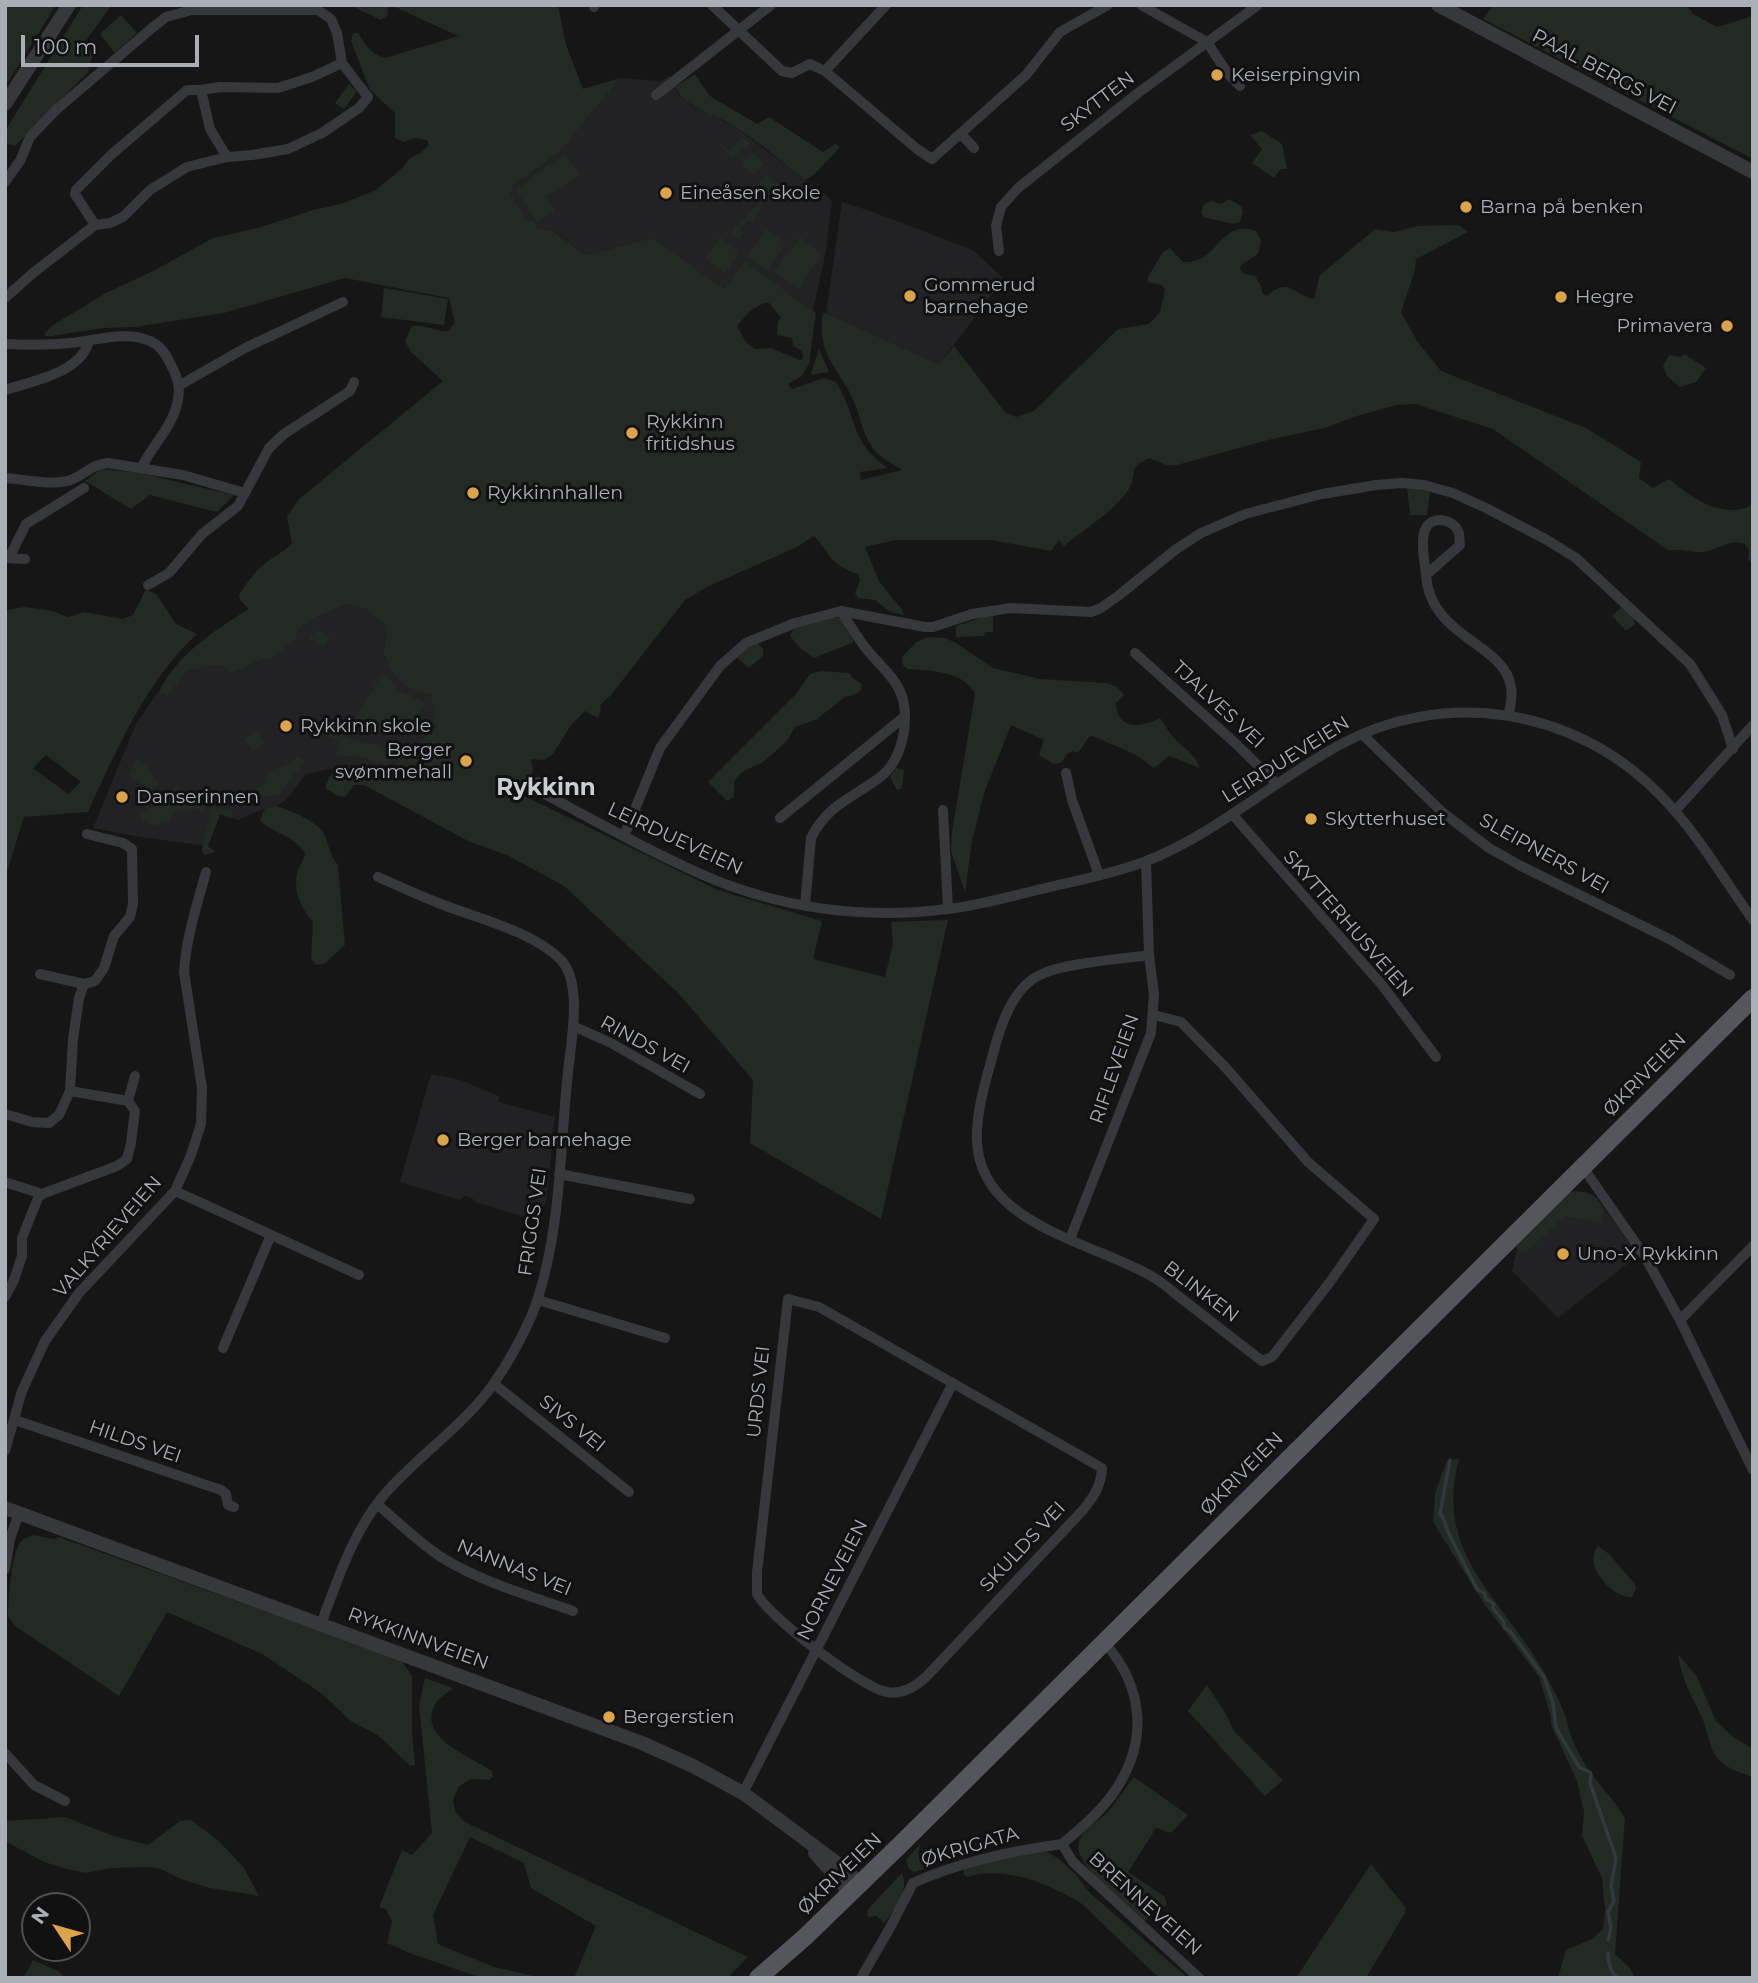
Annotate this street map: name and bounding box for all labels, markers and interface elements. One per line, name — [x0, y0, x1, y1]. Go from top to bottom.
scale bar — [24, 21, 203, 65]
street label: PAAL BERGS VEI — [1528, 24, 1680, 120]
text: 100 m — [34, 34, 97, 59]
place label: Keiserpingvin — [1231, 64, 1361, 86]
street label: SKYTTEN — [1057, 67, 1139, 137]
marker: Keiserpingvin — [1209, 67, 1225, 83]
place label: Eineåsen skole — [680, 182, 820, 204]
marker: Eineåsen skole — [658, 185, 674, 201]
place label: Barna på benken — [1480, 196, 1644, 218]
marker: Barna på benken — [1458, 199, 1474, 215]
place label: Gommerud barnehage — [924, 274, 1036, 318]
place label: Hegre — [1575, 286, 1634, 308]
marker: Gommerud barnehage — [902, 288, 918, 304]
marker: Hegre — [1553, 289, 1569, 305]
place label: Primavera — [1616, 315, 1713, 337]
marker: Primavera — [1719, 318, 1735, 334]
place label: Rykkinn fritidshus — [646, 411, 735, 455]
marker: Rykkinn fritidshus — [624, 425, 640, 441]
place label: Rykkinnhallen — [487, 482, 623, 504]
marker: Rykkinnhallen — [465, 485, 481, 501]
street label: TJALVES VEI — [1167, 657, 1269, 753]
street label: LEIRDUEVEIEN — [1218, 712, 1354, 808]
place label: Rykkinn skole — [300, 715, 431, 737]
marker: Rykkinn skole — [278, 718, 294, 734]
place label: Berger svømmehall — [335, 739, 452, 783]
marker: Berger svømmehall — [458, 753, 474, 769]
district label: Rykkinn — [496, 774, 596, 802]
place label: Danserinnen — [136, 786, 259, 808]
marker: Danserinnen — [114, 789, 130, 805]
street label: LEIRDUEVEIEN — [604, 798, 746, 880]
place label: Skytterhuset — [1325, 808, 1446, 830]
street label: SLEIPNERS VEI — [1475, 809, 1613, 899]
marker: Skytterhuset — [1303, 811, 1319, 827]
street label: SKYTTERHUSVEIEN — [1278, 846, 1418, 1002]
street label: RINDS VEI — [596, 1011, 694, 1079]
street label: RIFLEVEIEN — [1086, 1011, 1144, 1127]
street label: ØKRIVEIEN — [1599, 1029, 1691, 1121]
place label: Berger barnehage — [457, 1129, 632, 1151]
marker: Berger barnehage — [435, 1132, 451, 1148]
street label: FRIGGS VEI — [514, 1166, 552, 1278]
street label: VALKYRIEVEIEN — [49, 1172, 167, 1302]
place label: Uno-X Rykkinn — [1577, 1243, 1719, 1265]
marker: Uno-X Rykkinn — [1555, 1246, 1571, 1262]
street label: BLINKEN — [1159, 1256, 1243, 1328]
street label: URDS VEI — [743, 1345, 775, 1439]
street label: SIVS VEI — [534, 1391, 610, 1457]
street label: HILDS VEI — [86, 1416, 184, 1468]
street label: ØKRIVEIEN — [1196, 1428, 1288, 1520]
street label: SKULDS VEI — [975, 1497, 1071, 1597]
street label: NORNEVEIEN — [793, 1516, 873, 1644]
street label: NANNAS VEI — [453, 1535, 575, 1601]
street label: RYKKINNVEIEN — [344, 1603, 492, 1675]
place label: Bergerstien — [623, 1706, 735, 1728]
marker: Bergerstien — [601, 1709, 617, 1725]
street label: ØKRIGATA — [919, 1822, 1021, 1872]
street label: ØKRIVEIEN — [793, 1828, 887, 1920]
street label: BRENNEVEIEN — [1084, 1847, 1206, 1961]
north arrow — [21, 1892, 91, 1962]
text: N — [26, 1903, 54, 1929]

